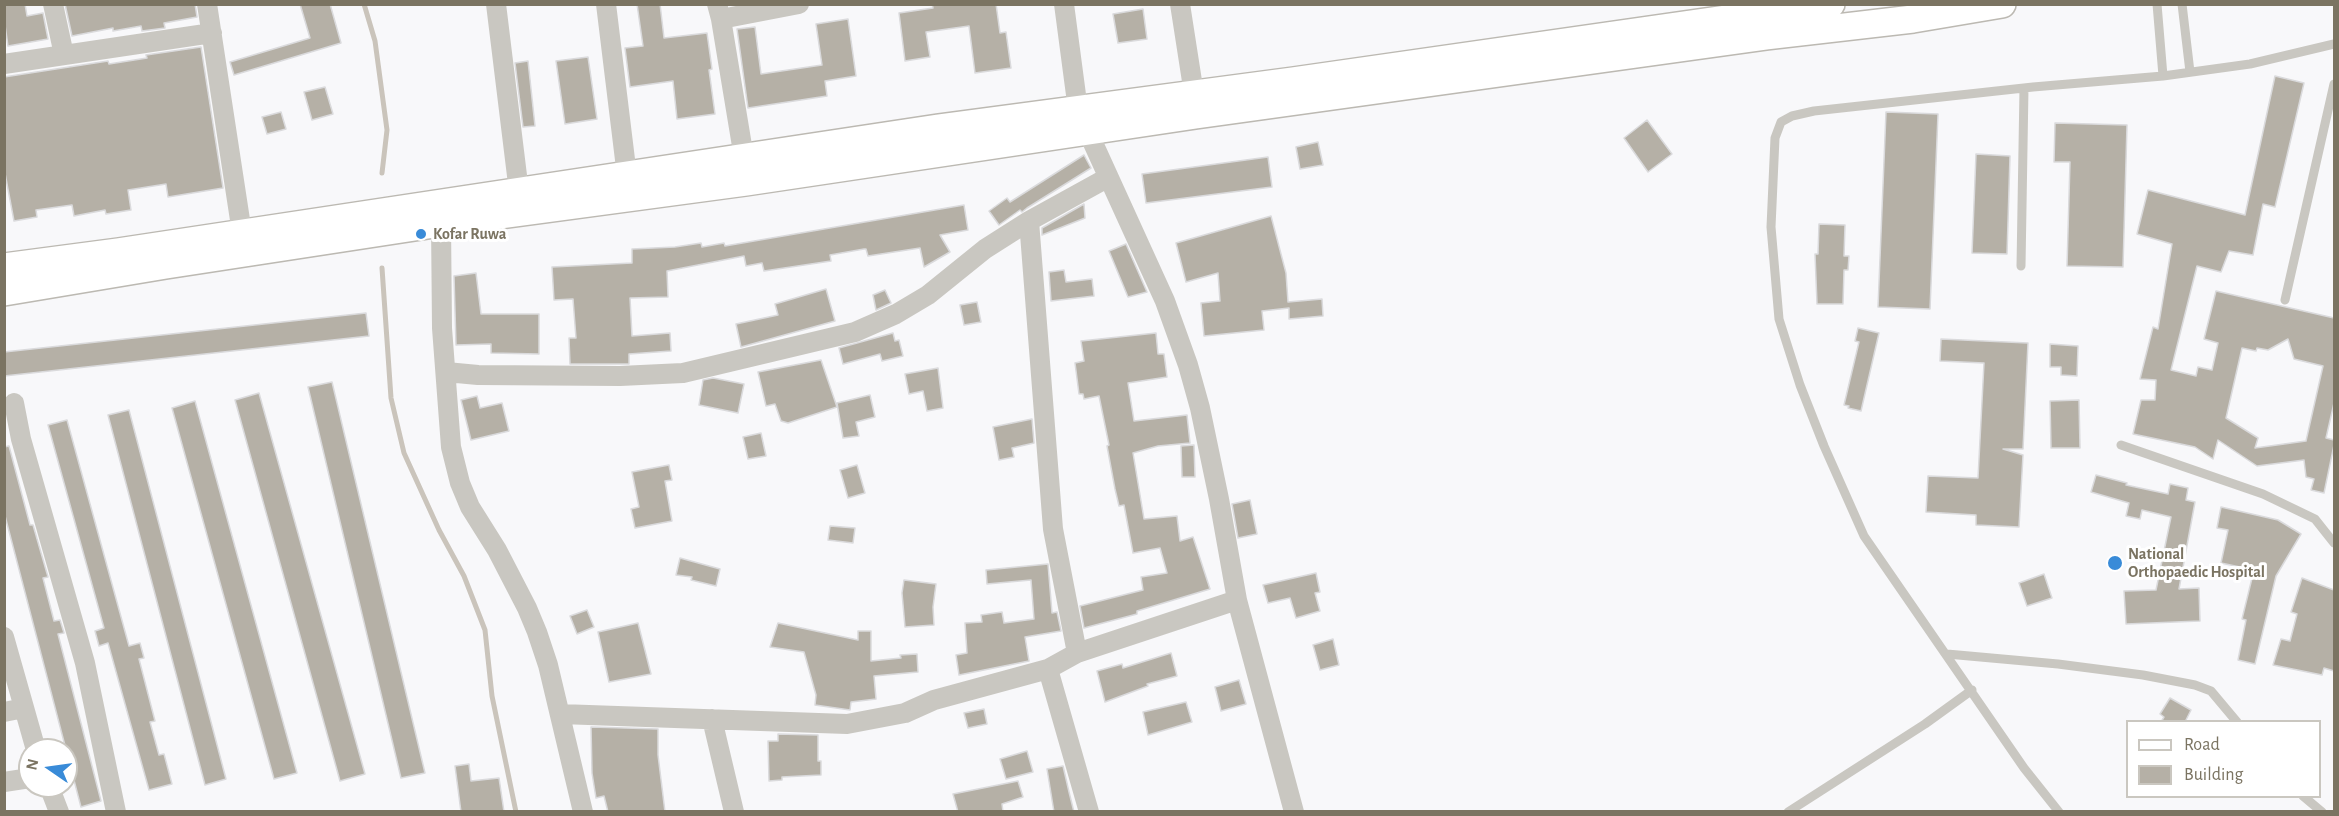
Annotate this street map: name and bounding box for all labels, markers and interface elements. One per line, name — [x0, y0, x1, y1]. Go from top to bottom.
place label: Kofar Ruwa — [433, 224, 506, 244]
marker: Kofar Ruwa — [414, 227, 428, 241]
place label: National Orthopaedic Hospital — [2128, 544, 2265, 582]
marker: National Orthopaedic Hospital — [2106, 554, 2124, 572]
legend — [2126, 720, 2321, 798]
text: Road — [2184, 736, 2220, 754]
north arrow — [18, 738, 78, 798]
text: N — [23, 757, 41, 772]
text: Building — [2184, 766, 2243, 784]

